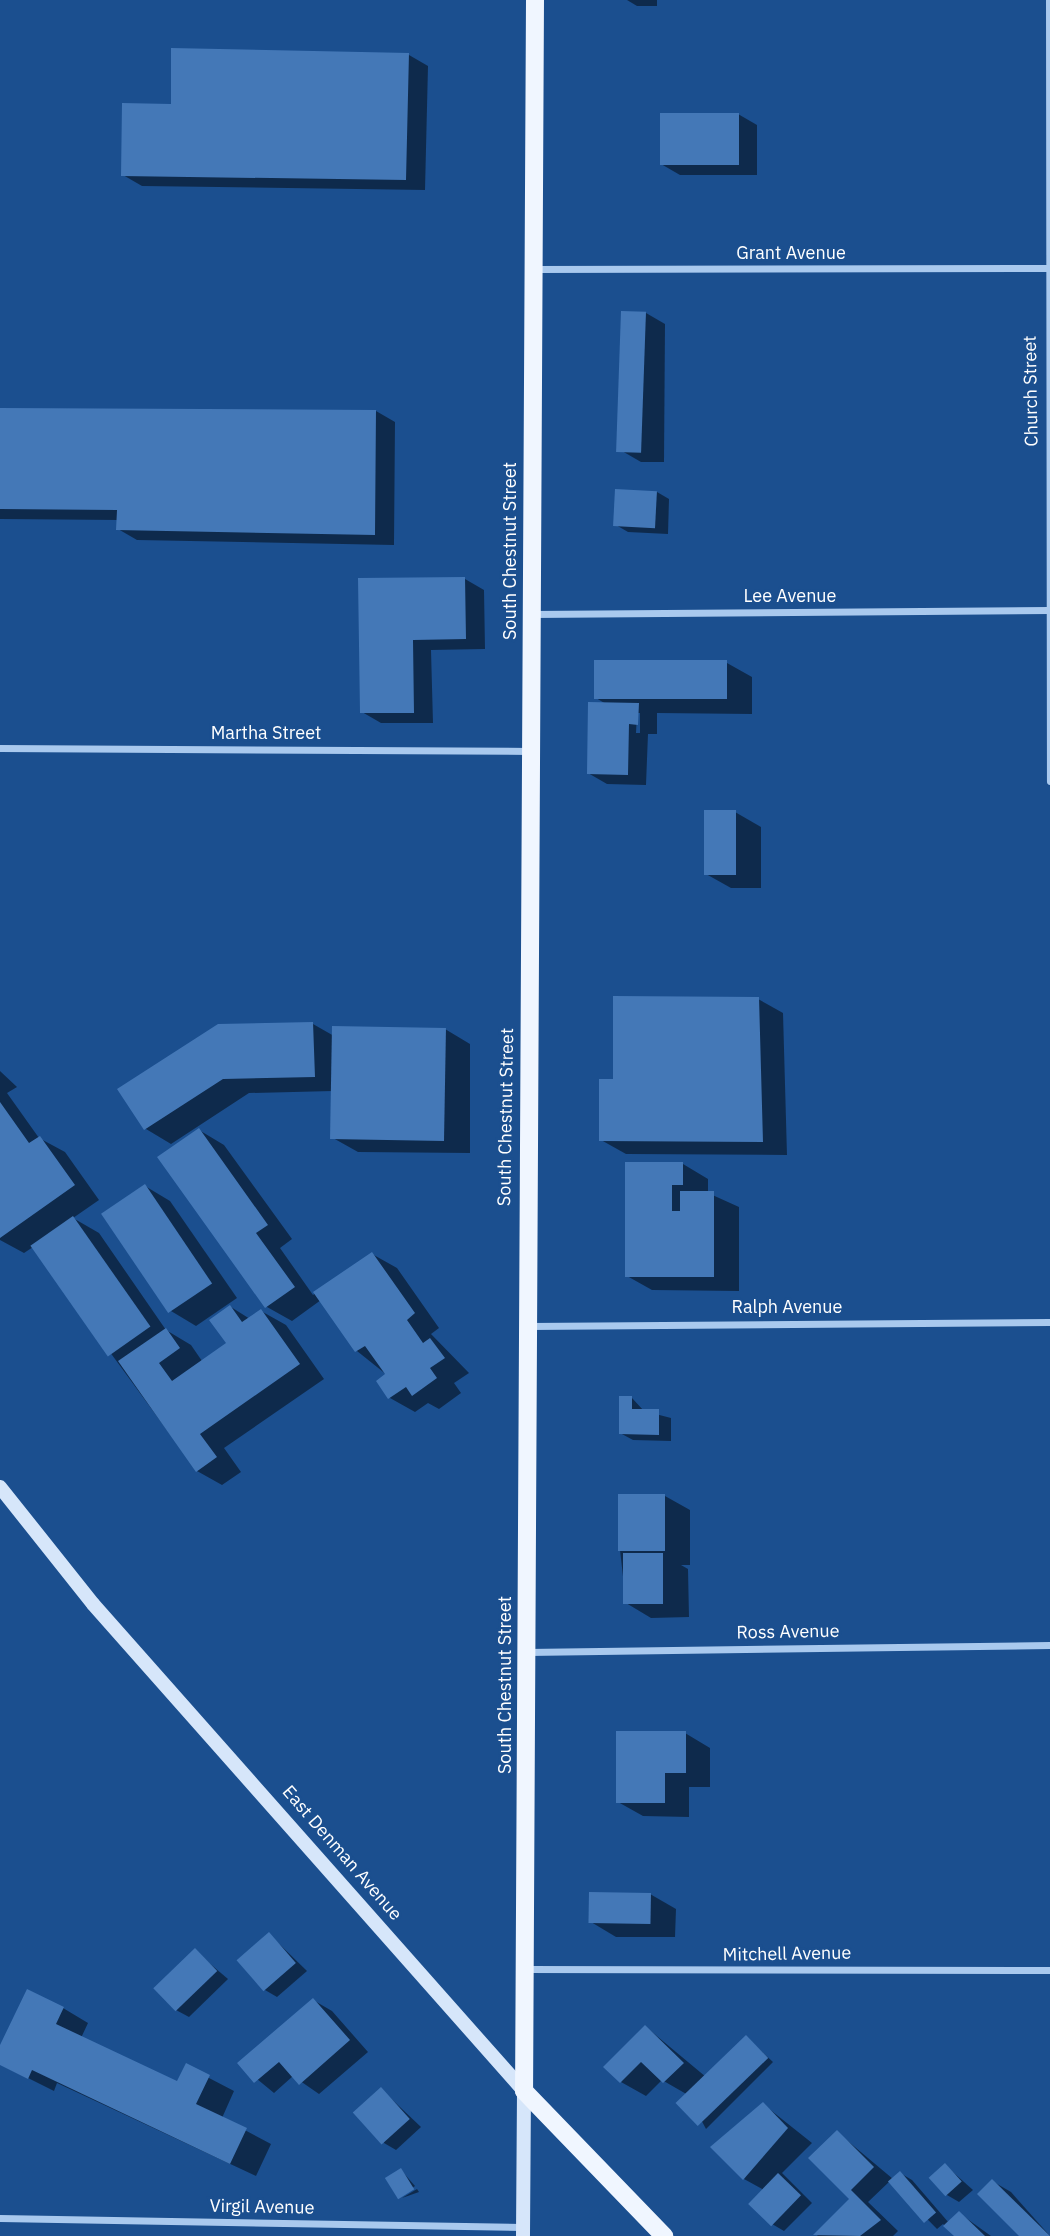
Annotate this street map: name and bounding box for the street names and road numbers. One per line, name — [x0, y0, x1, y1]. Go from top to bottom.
street label: Grant Avenue — [736, 242, 846, 264]
street label: Church Street — [1019, 335, 1043, 447]
street label: South Chestnut Street — [499, 462, 521, 640]
street label: Lee Avenue — [744, 585, 836, 607]
street label: Martha Street — [211, 722, 321, 744]
street label: South Chestnut Street — [494, 1028, 518, 1206]
street label: Ralph Avenue — [732, 1296, 842, 1318]
street label: South Chestnut Street — [494, 1596, 516, 1774]
street label: Ross Avenue — [736, 1620, 840, 1644]
street label: East Denman Avenue — [278, 1781, 406, 1925]
street label: Mitchell Avenue — [723, 1942, 851, 1966]
street label: Virgil Avenue — [209, 2195, 315, 2219]

